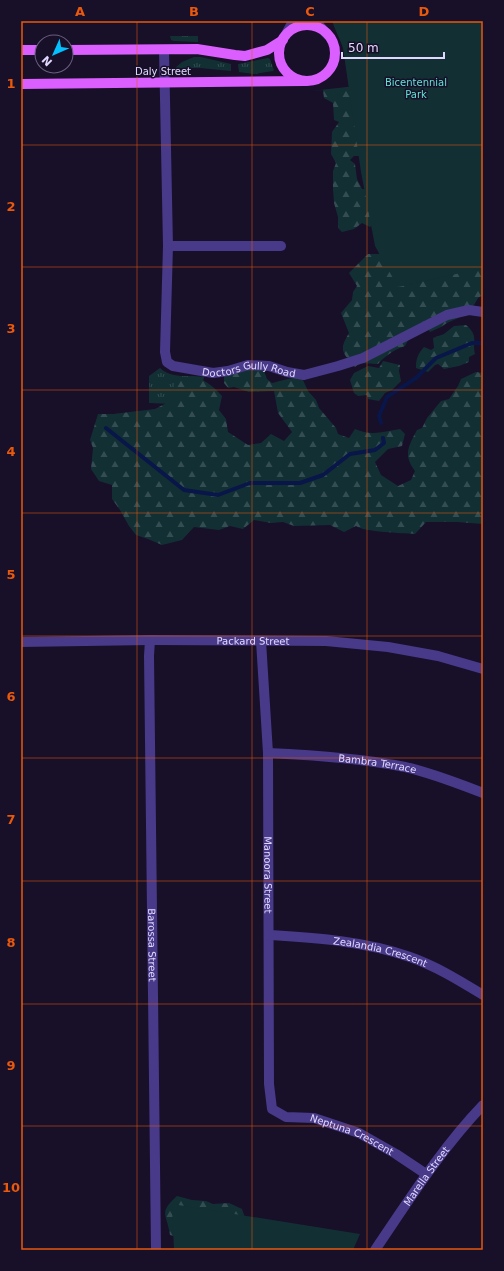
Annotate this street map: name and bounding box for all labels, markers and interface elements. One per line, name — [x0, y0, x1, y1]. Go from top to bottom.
text: A — [75, 4, 85, 19]
text: B — [189, 4, 199, 19]
text: C — [305, 4, 315, 19]
text: D — [419, 4, 430, 19]
north arrow — [34, 34, 74, 74]
scale bar — [342, 34, 444, 60]
text: 50 m — [348, 41, 379, 55]
text: N — [39, 53, 55, 69]
street label: Daly Street — [135, 66, 191, 77]
text: 1 — [6, 76, 16, 91]
park label: Bicentennial Park — [385, 77, 447, 100]
text: 2 — [6, 199, 16, 214]
text: 3 — [6, 321, 16, 336]
street label: Doctors Gully Road — [201, 359, 297, 379]
text: 4 — [6, 444, 16, 459]
text: 5 — [6, 567, 16, 582]
street label: Packard Street — [216, 635, 290, 646]
text: 6 — [6, 689, 16, 704]
street label: Bambra Terrace — [338, 752, 418, 775]
text: 7 — [6, 812, 16, 827]
street label: Manoora Street — [263, 836, 274, 914]
street label: Barossa Street — [146, 908, 158, 982]
text: 8 — [6, 935, 16, 950]
street label: Zealandia Crescent — [333, 935, 429, 969]
text: 9 — [6, 1058, 16, 1073]
street label: Neptuna Crescent — [309, 1112, 396, 1157]
street label: Marella Street — [401, 1144, 451, 1208]
text: 10 — [2, 1180, 20, 1195]

